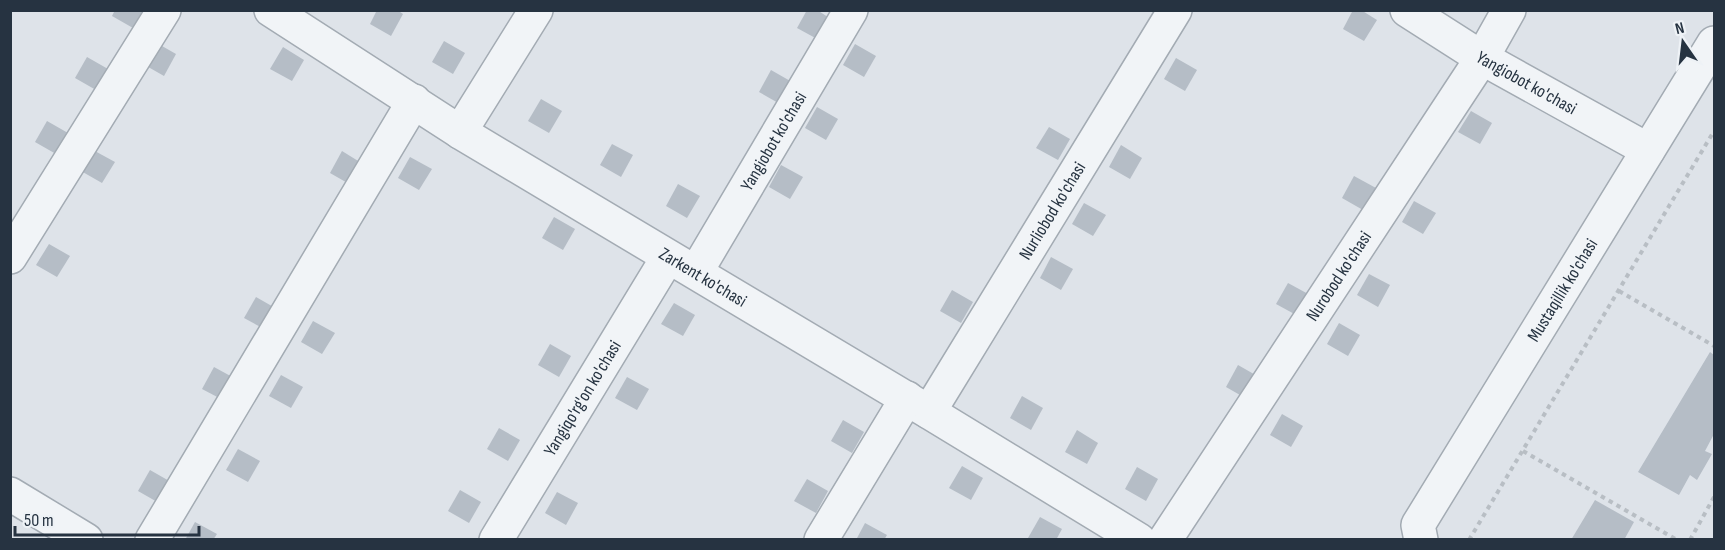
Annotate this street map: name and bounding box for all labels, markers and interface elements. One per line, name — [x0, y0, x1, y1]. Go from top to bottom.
north arrow — [1653, 12, 1713, 72]
text: N — [1673, 19, 1686, 39]
street label: Yangiobot ko'chasi — [1472, 47, 1580, 119]
street label: Yangiobot ko'chasi — [736, 88, 811, 194]
street label: Nurliobod ko'chasi — [1014, 158, 1090, 263]
street label: Nurobod ko'chasi — [1302, 227, 1376, 325]
street label: Mustaqillik ko'chasi — [1523, 235, 1602, 345]
street label: Zarkent ko'chasi — [656, 243, 750, 311]
street label: Yangiqo'rg'on ko'chasi — [539, 337, 625, 460]
scale bar — [15, 499, 200, 537]
text: 50 m — [24, 510, 54, 531]

